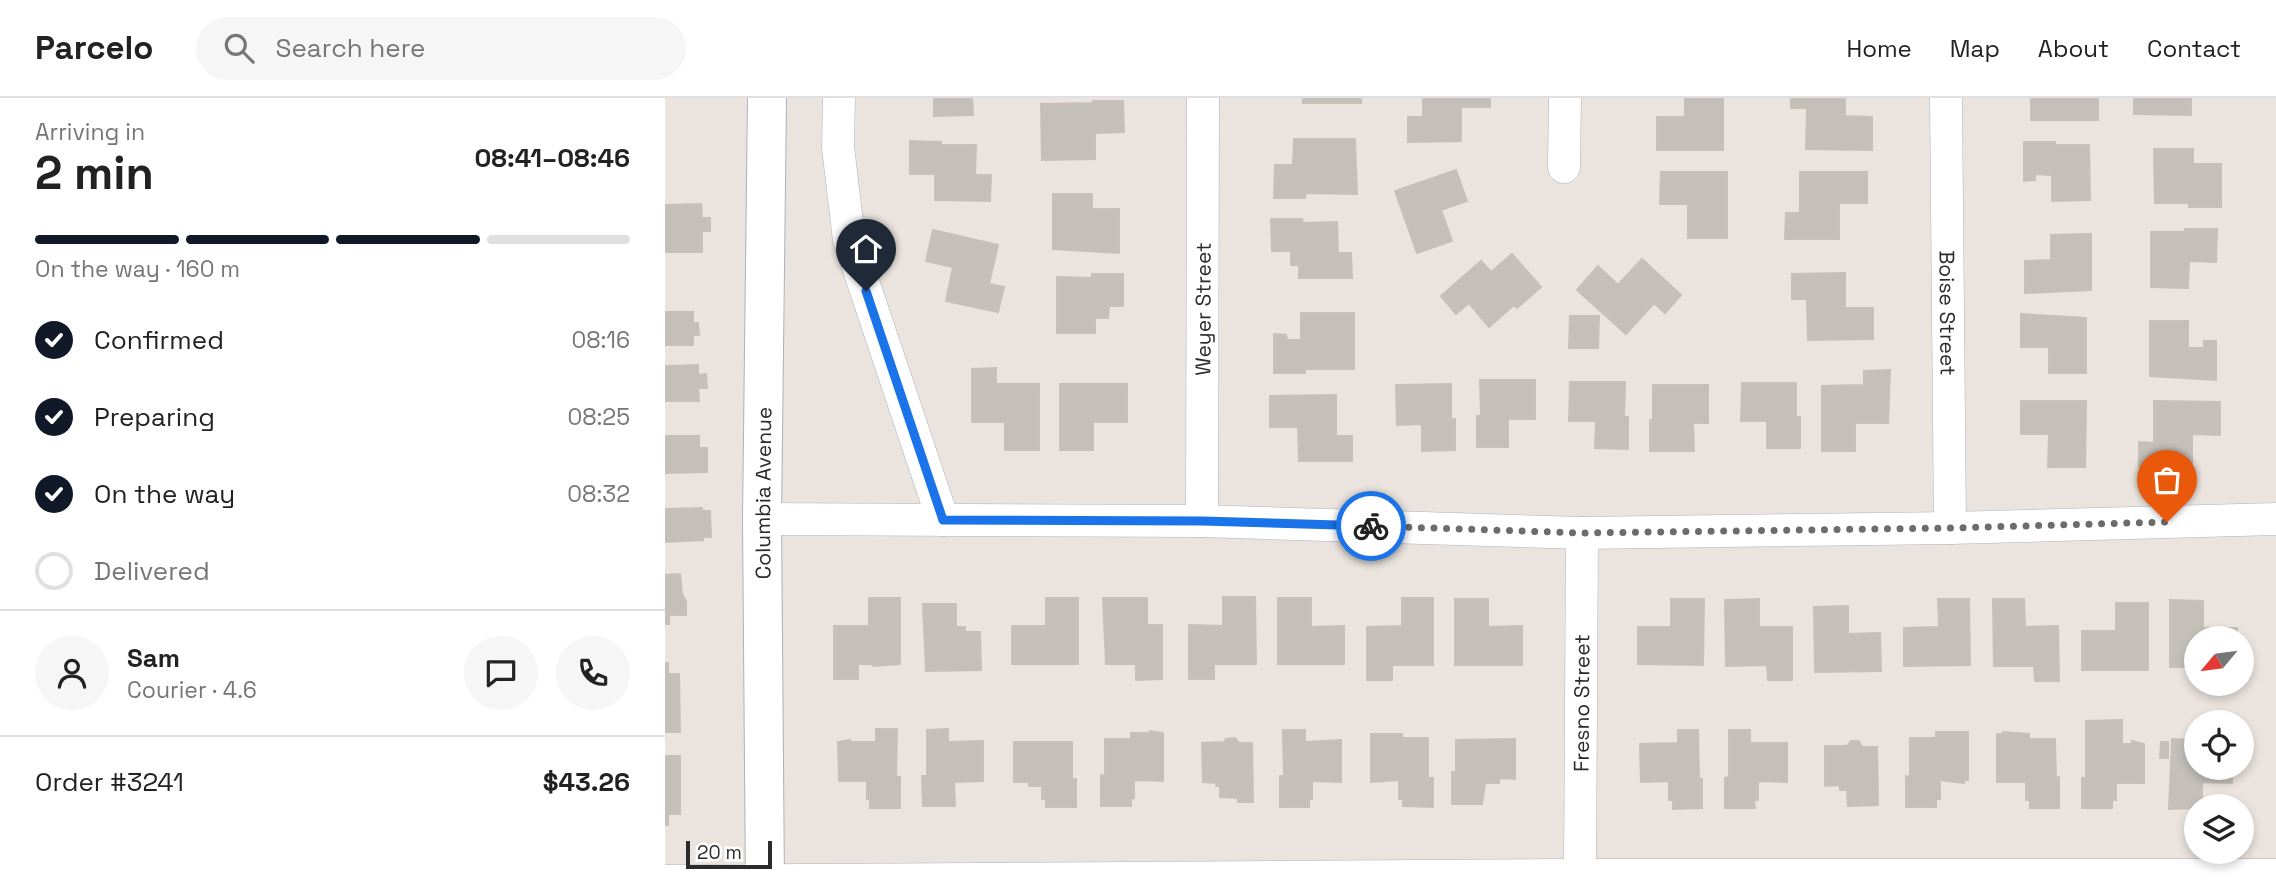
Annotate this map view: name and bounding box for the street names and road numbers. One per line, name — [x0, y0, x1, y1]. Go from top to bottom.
street label: Weyer Street — [1189, 242, 1216, 376]
street label: Boise Street — [1934, 250, 1962, 376]
street label: Columbia Avenue — [748, 407, 777, 579]
street label: Fresno Street — [1567, 634, 1595, 772]

